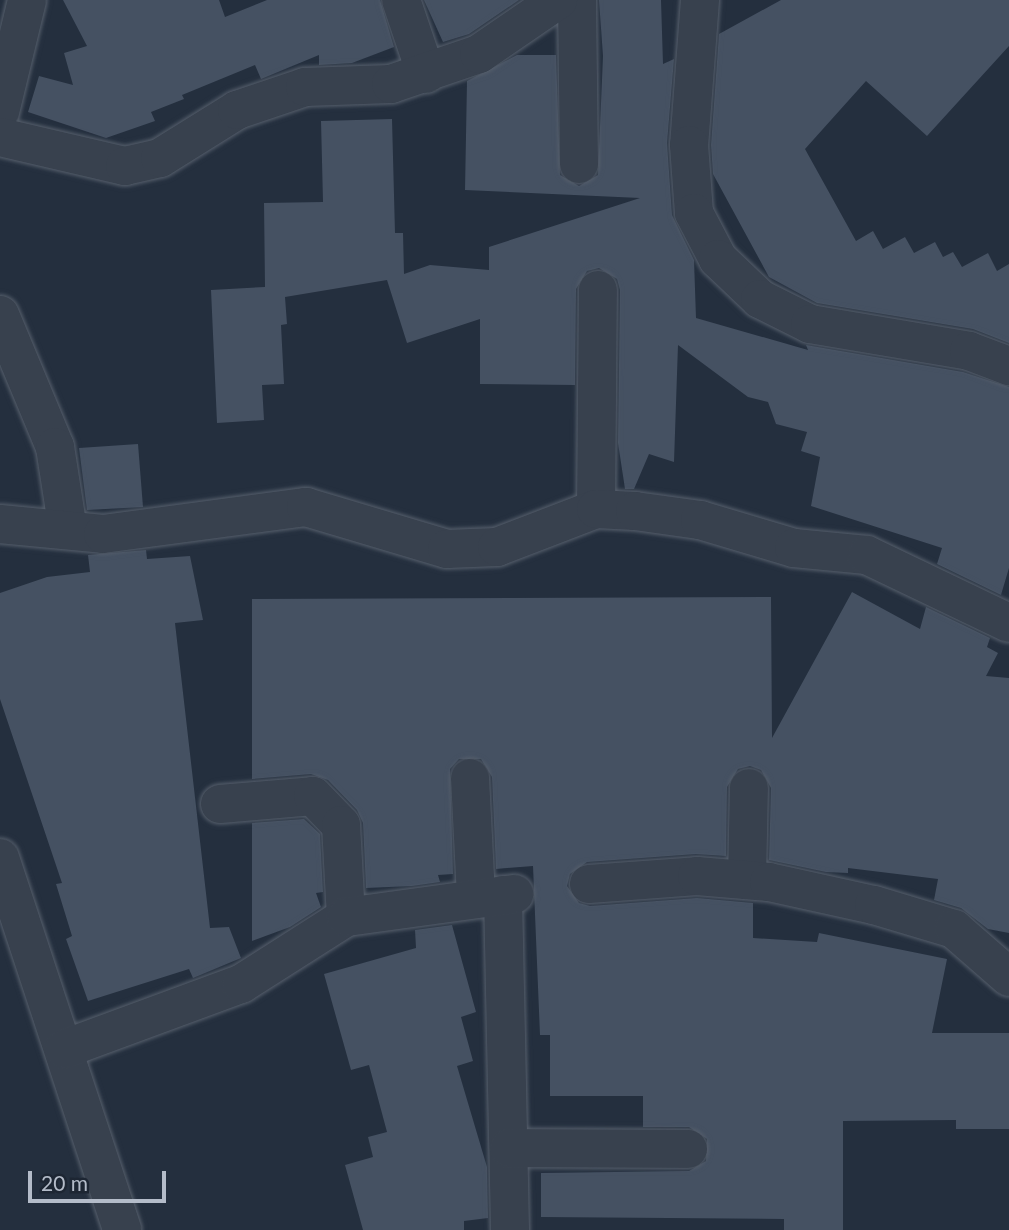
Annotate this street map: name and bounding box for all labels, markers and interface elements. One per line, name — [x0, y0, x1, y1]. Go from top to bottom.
scale bar — [32, 1156, 170, 1200]
text: 20 m — [41, 1170, 88, 1195]

